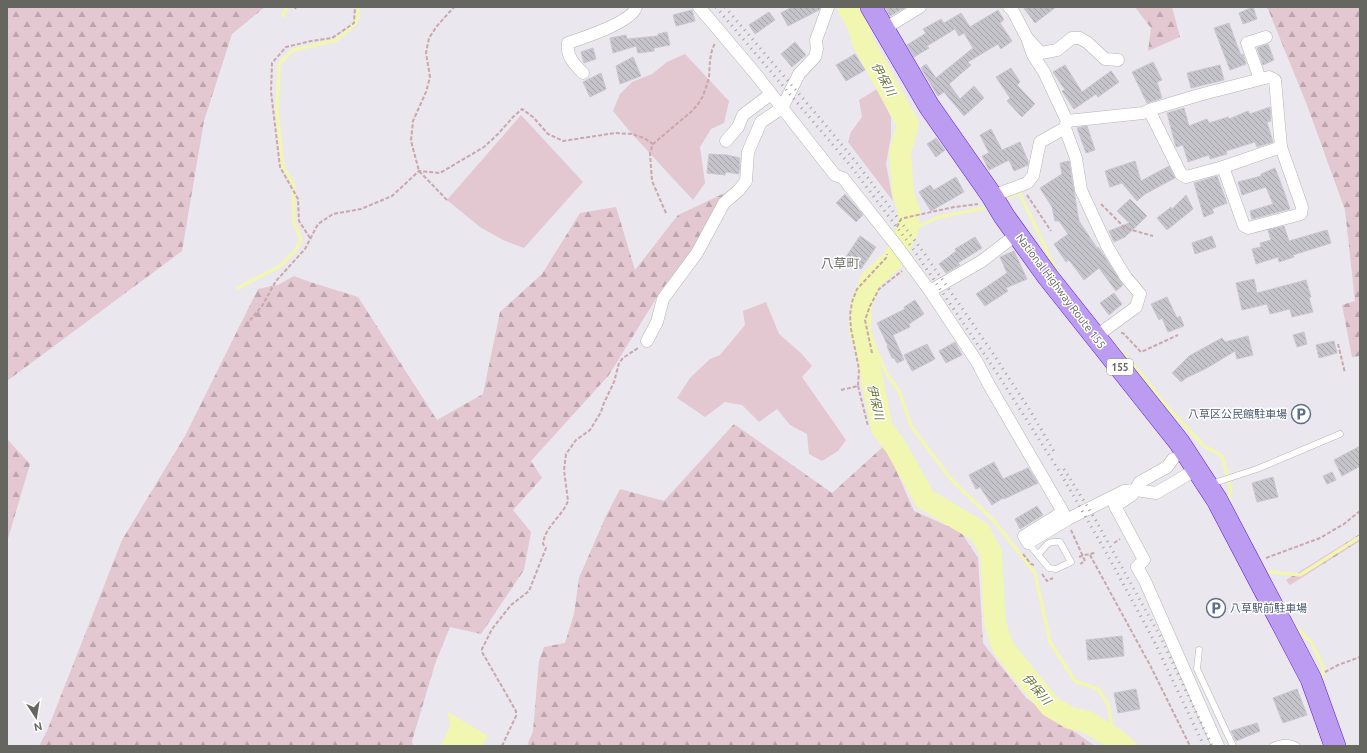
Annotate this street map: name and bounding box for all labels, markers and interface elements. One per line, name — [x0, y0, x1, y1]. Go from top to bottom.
water label: 伊保川 — [870, 60, 899, 100]
street label: National Highway Route 155 — [1014, 231, 1108, 351]
district label: 八草町 — [820, 256, 860, 270]
road number: 155 — [1107, 359, 1133, 375]
water label: 伊保川 — [866, 383, 887, 423]
parking icon: 八草区公民館駐車場 — [1290, 403, 1312, 425]
place label: 八草区公民館駐車場 — [1188, 408, 1287, 420]
parking icon: 八草駅前駐車場 — [1205, 597, 1227, 619]
place label: 八草駅前駐車場 — [1230, 602, 1307, 614]
water label: 伊保川 — [1020, 671, 1055, 708]
north arrow — [16, 697, 56, 737]
text: N — [33, 720, 43, 734]

